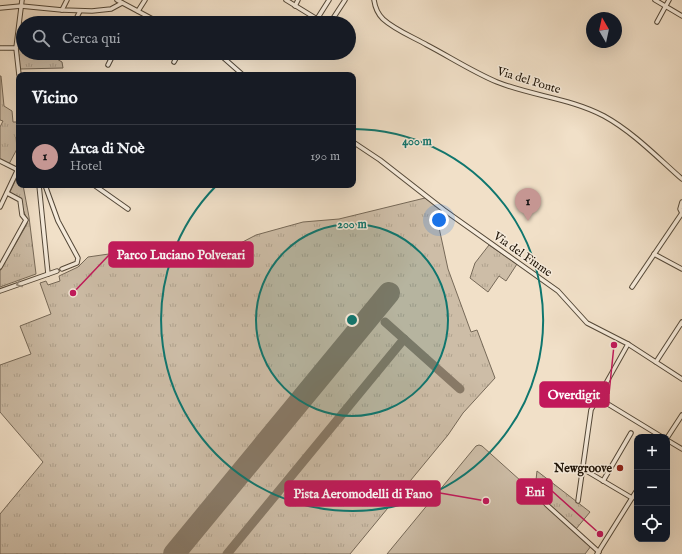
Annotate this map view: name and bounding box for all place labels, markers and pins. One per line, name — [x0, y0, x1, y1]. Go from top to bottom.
pin: 1 — [515, 188, 541, 221]
callout: Parco Luciano Polverari — [109, 242, 253, 267]
centre of rings — [345, 313, 359, 327]
callout: Overdigit — [540, 382, 609, 407]
place label: Newgroove — [553, 461, 612, 477]
marker: Newgroove — [615, 463, 625, 473]
callout: Eni — [517, 479, 552, 504]
callout: Pista Aeromodelli di Fano — [285, 481, 440, 506]

